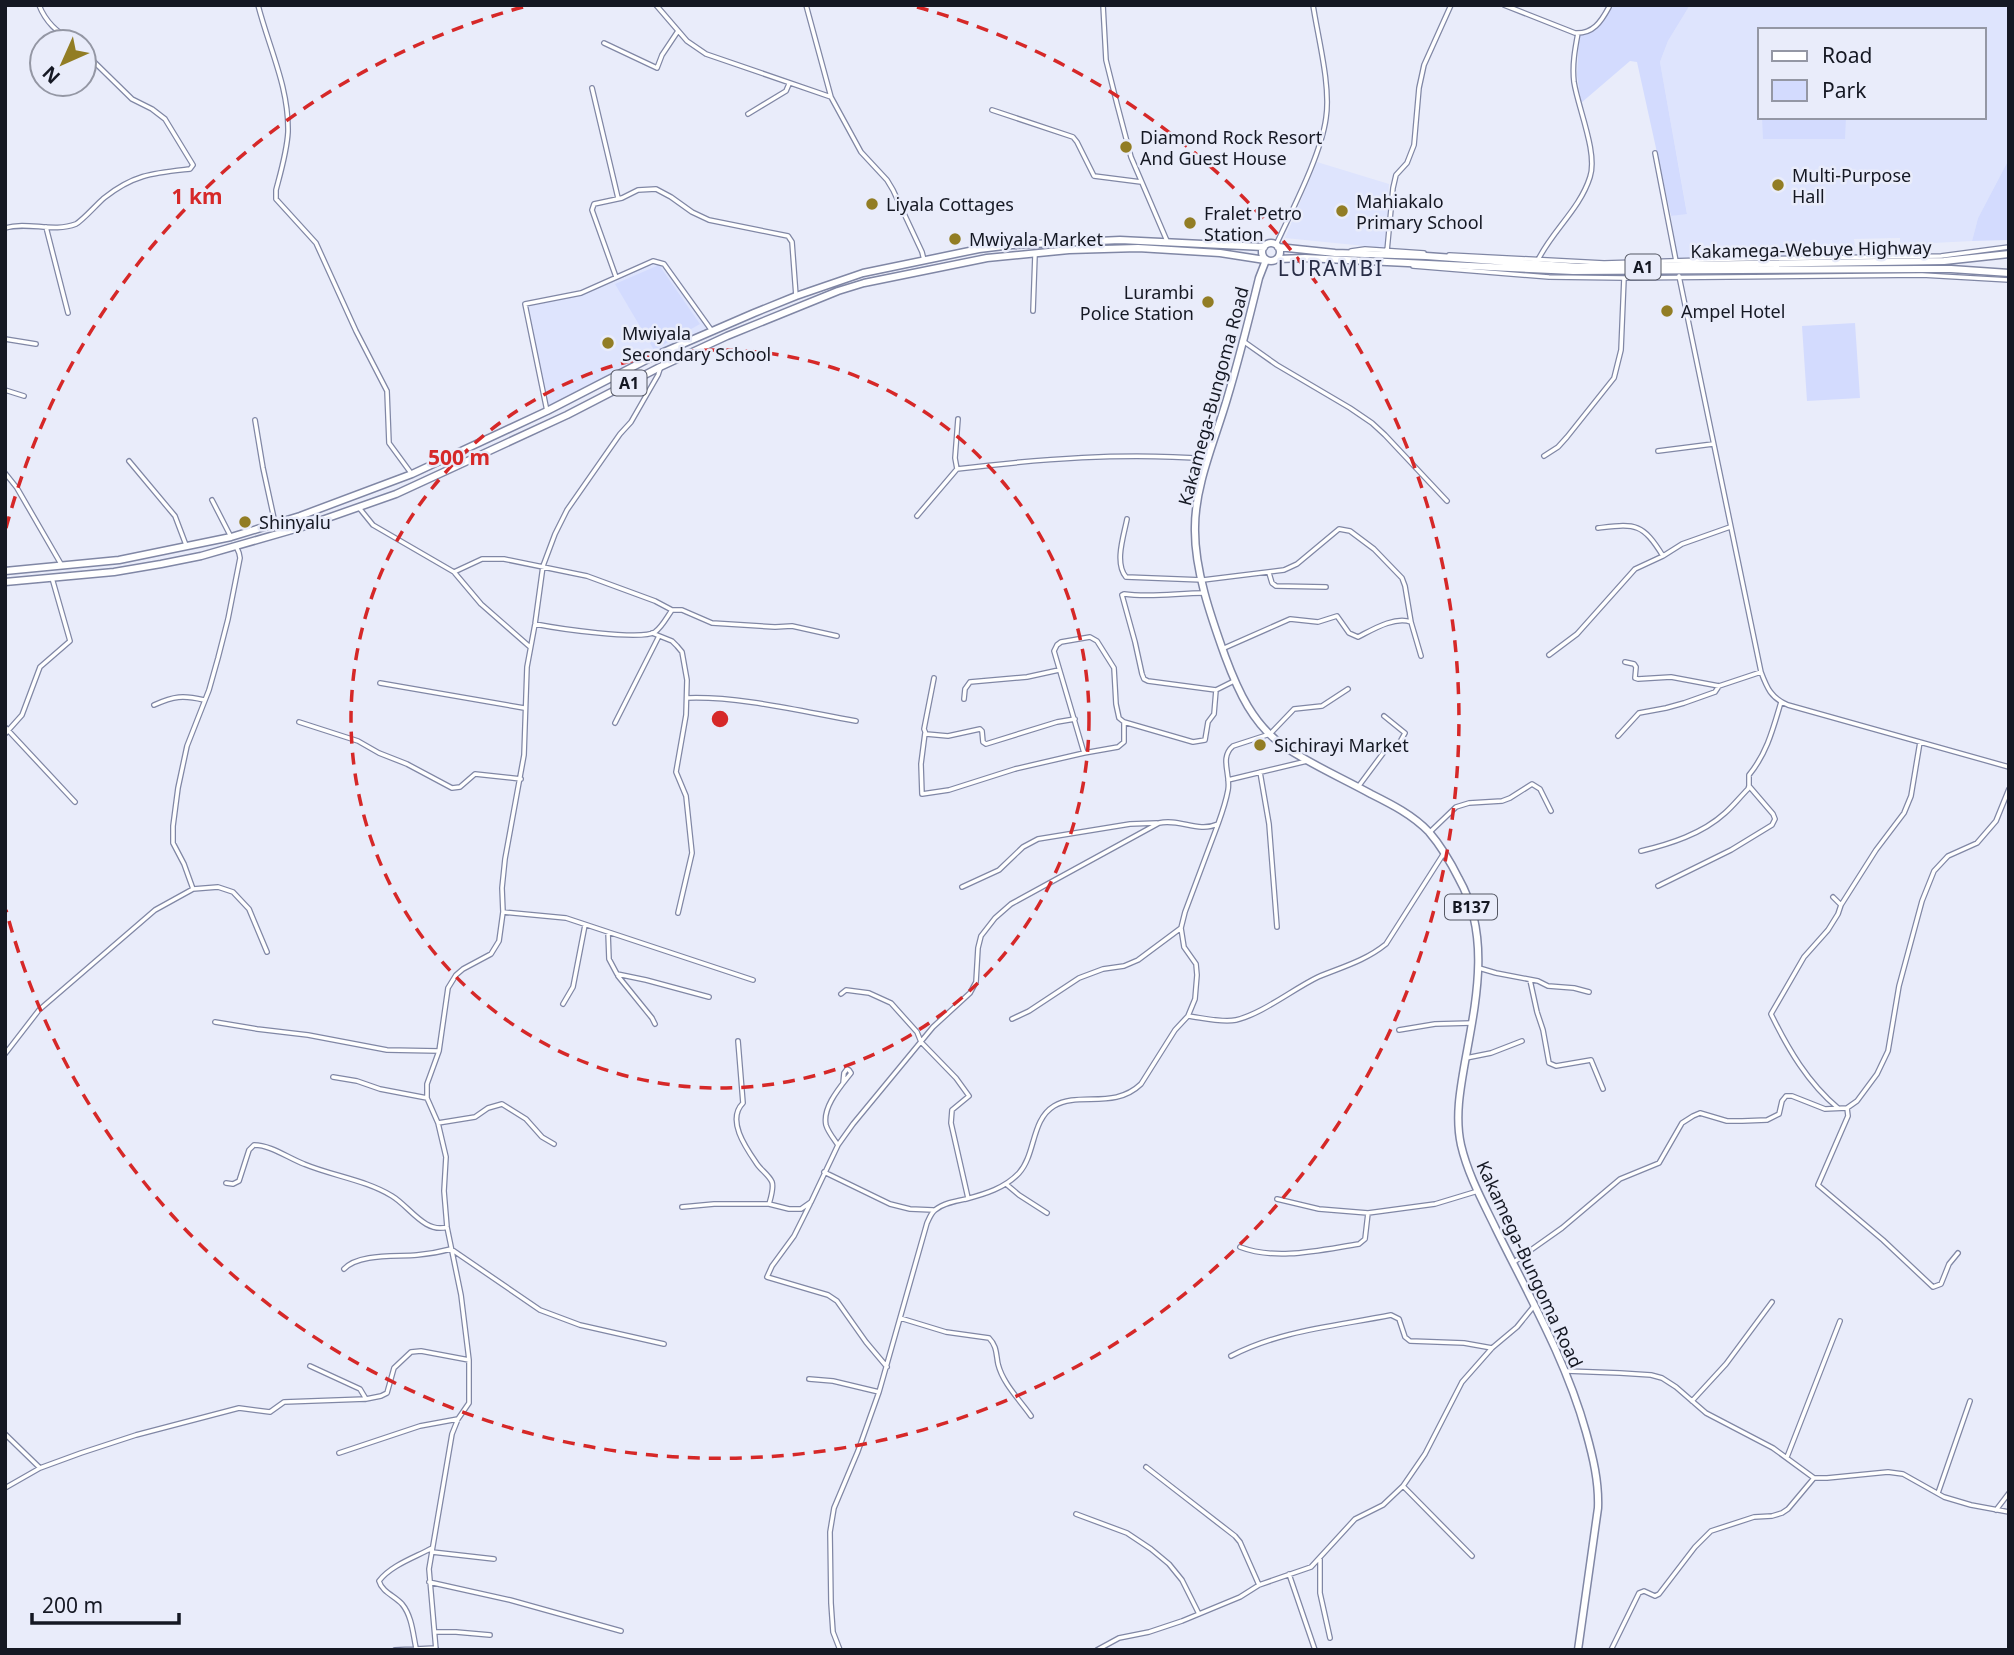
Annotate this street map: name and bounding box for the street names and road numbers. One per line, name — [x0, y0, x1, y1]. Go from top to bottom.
street label: Kakamega-Webuye Highway — [1690, 235, 1933, 263]
road number: A1 — [1626, 255, 1660, 280]
street label: Kakamega-Bungoma Road — [1172, 284, 1254, 508]
road number: A1 — [612, 370, 646, 396]
road number: B137 — [1445, 894, 1497, 920]
street label: Kakamega-Bungoma Road — [1471, 1157, 1589, 1371]

